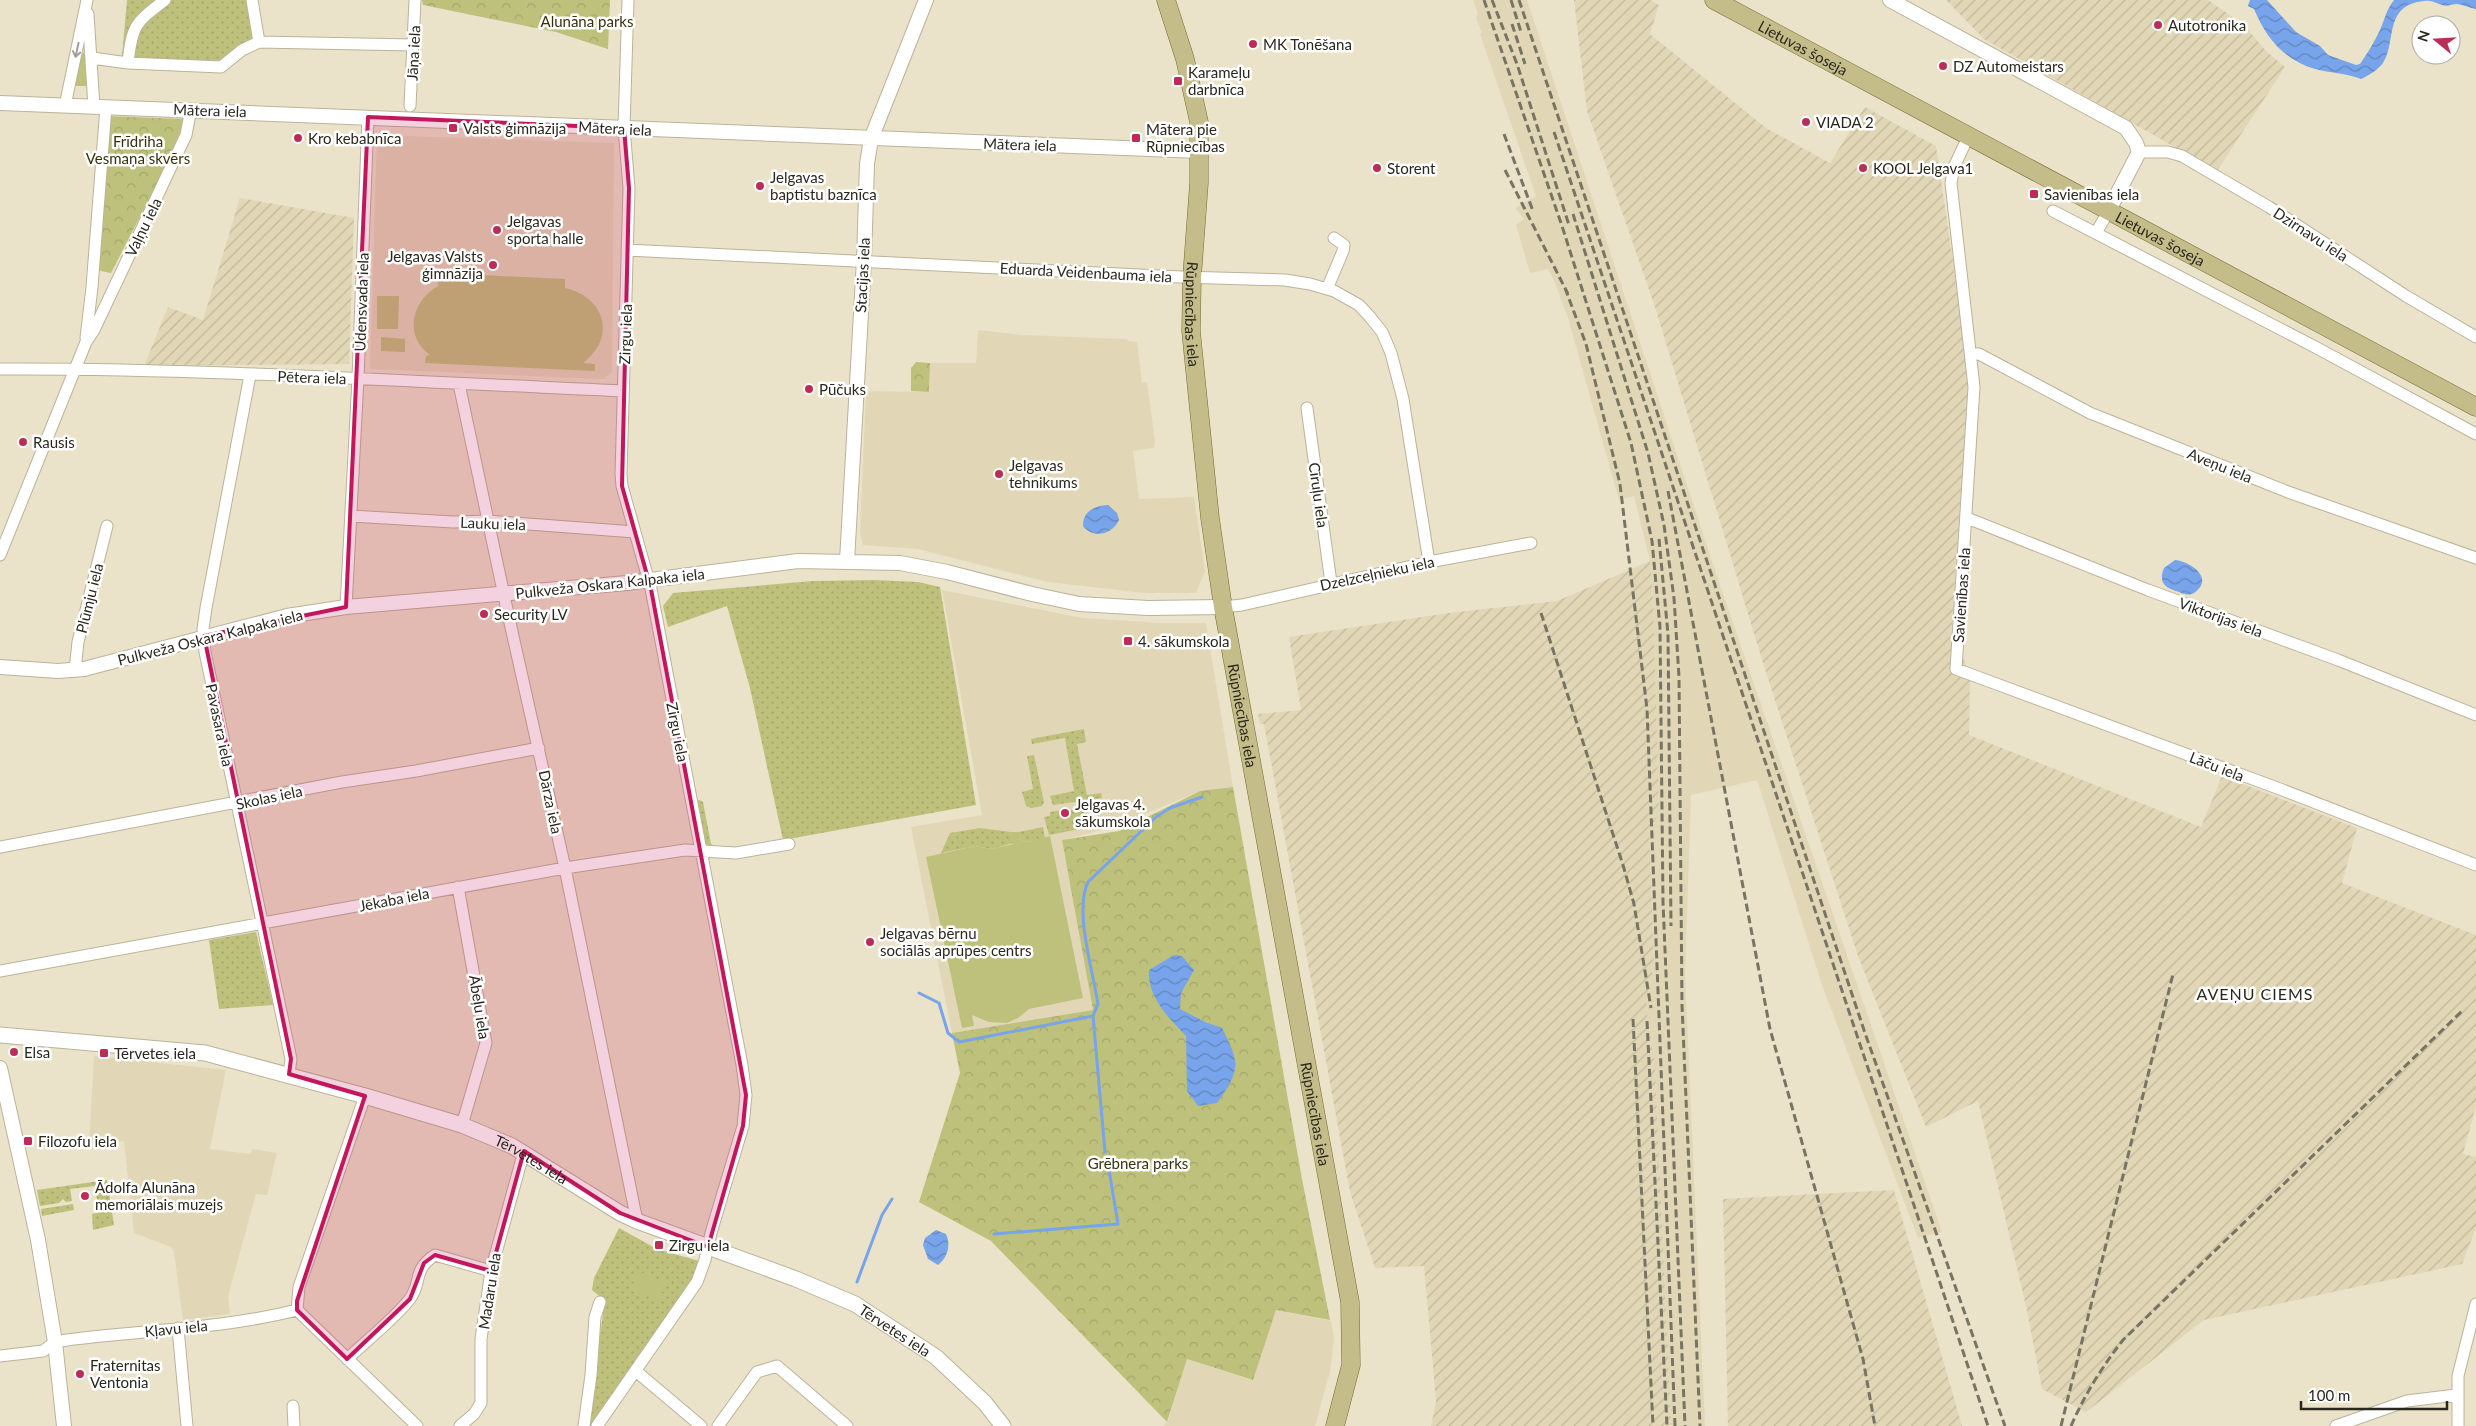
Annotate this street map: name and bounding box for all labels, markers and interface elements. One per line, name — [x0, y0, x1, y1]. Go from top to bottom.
park label: Alunāna parks — [541, 12, 633, 30]
north arrow — [2411, 15, 2461, 65]
street label: Lietuvas šoseja — [1755, 16, 1851, 79]
place label: Autotronika — [2168, 16, 2246, 34]
marker: Autotronika — [2152, 19, 2164, 31]
street label: Jāņa iela — [403, 25, 423, 81]
text: N — [2413, 28, 2433, 44]
place label: MK Tonēšana — [1263, 35, 1352, 53]
marker: MK Tonēšana — [1247, 38, 1259, 50]
one-way arrow — [72, 41, 81, 57]
place label: DZ Automeistars — [1953, 57, 2064, 75]
marker: DZ Automeistars — [1937, 60, 1949, 72]
place label: Karameļu darbnīca — [1188, 63, 1250, 98]
marker: Karameļu darbnīca — [1172, 75, 1184, 87]
street label: Mātera iela — [173, 100, 247, 120]
place label: VIADA 2 — [1816, 113, 1874, 131]
marker: VIADA 2 — [1800, 116, 1812, 128]
street label: Mātera iela — [578, 117, 652, 139]
place label: Valsts ģimnāzija — [463, 119, 566, 137]
place label: Mātera pie Rūpniecības — [1146, 120, 1225, 155]
marker: Valsts ģimnāzija — [447, 122, 459, 134]
place label: Kro kebabnīca — [308, 129, 401, 147]
park label: Frīdriha Vesmaņa skvērs — [86, 132, 190, 167]
marker: Kro kebabnīca — [292, 132, 304, 144]
marker: Mātera pie Rūpniecības — [1130, 132, 1142, 144]
street label: Mātera iela — [983, 134, 1057, 154]
place label: Storent — [1387, 159, 1436, 177]
place label: KOOL Jelgava1 — [1873, 159, 1973, 177]
marker: Storent — [1371, 162, 1383, 174]
marker: KOOL Jelgava1 — [1857, 162, 1869, 174]
place label: Jelgavas baptistu baznīca — [770, 168, 877, 203]
marker: Jelgavas baptistu baznīca — [754, 180, 766, 192]
place label: Savienības iela — [2044, 185, 2139, 203]
marker: Savienības iela — [2028, 188, 2040, 200]
street label: Vaļņu iela — [121, 195, 165, 259]
street label: Dzirnavu iela — [2270, 203, 2352, 265]
street label: Lietuvas šoseja — [2112, 207, 2208, 270]
place label: Jelgavas sporta halle — [507, 212, 583, 247]
marker: Jelgavas sporta halle — [491, 224, 503, 236]
street label: Stacijas iela — [851, 237, 873, 313]
place label: Jelgavas Valsts ģimnāzija — [387, 247, 483, 282]
street label: Ūdensvada iela — [350, 252, 372, 352]
street label: Eduarda Veidenbauma iela — [999, 258, 1173, 286]
marker: Jelgavas Valsts ģimnāzija — [487, 259, 499, 271]
street label: Rūpniecības iela — [1182, 261, 1204, 368]
street label: Zirgu iela — [615, 304, 635, 364]
street label: Pētera iela — [277, 367, 347, 387]
place label: Pūčuks — [819, 380, 866, 398]
marker: Pūčuks — [803, 383, 815, 395]
place label: Rausis — [33, 433, 75, 451]
marker: Rausis — [17, 436, 29, 448]
street label: Aveņu iela — [2185, 444, 2255, 486]
place label: Jelgavas tehnikums — [1009, 456, 1077, 491]
street label: Cīruļu iela — [1306, 461, 1332, 529]
marker: Jelgavas tehnikums — [993, 468, 1005, 480]
street label: Lauku iela — [460, 513, 526, 533]
street label: Savienības iela — [1949, 547, 1973, 643]
street label: Dzelzceļnieku iela — [1318, 552, 1436, 594]
street label: Plūmju iela — [72, 561, 106, 635]
street label: Pulkveža Oskara Kalpaka iela — [514, 564, 706, 602]
street label: Viktorijas iela — [2176, 593, 2266, 641]
street label: Pulkveža Oskara Kalpaka iela — [116, 605, 304, 669]
place label: Security LV — [494, 605, 569, 623]
marker: Security LV — [478, 608, 490, 620]
place label: 4. sākumskola — [1138, 632, 1230, 650]
marker: 4. sākumskola — [1122, 635, 1134, 647]
street label: Rūpniecības iela — [1225, 662, 1261, 769]
street label: Pavasara iela — [202, 682, 238, 768]
street label: Zirgu iela — [663, 701, 693, 763]
street label: Lāču iela — [2187, 747, 2247, 785]
street label: Dārza iela — [535, 768, 567, 836]
street label: Skolas iela — [234, 781, 304, 813]
place label: Jelgavas 4. sākumskola — [1075, 795, 1150, 830]
marker: Jelgavas 4. sākumskola — [1059, 807, 1071, 819]
street label: Jēkaba iela — [357, 883, 431, 915]
place label: Jelgavas bērnu sociālās aprūpes centrs — [880, 924, 1031, 959]
marker: Jelgavas bērnu sociālās aprūpes centrs — [864, 936, 876, 948]
street label: Ābeļu iela — [466, 974, 494, 1040]
district label: AVEŅU CIEMS — [2196, 984, 2314, 1003]
place label: Elsa — [24, 1043, 50, 1061]
place label: Tērvetes iela — [114, 1044, 196, 1062]
marker: Elsa — [8, 1046, 20, 1058]
marker: Tērvetes iela — [98, 1047, 110, 1059]
street label: Rūpniecības iela — [1297, 1060, 1334, 1167]
street label: Tērvetes iela — [492, 1131, 571, 1187]
place label: Filozofu iela — [38, 1132, 117, 1150]
marker: Filozofu iela — [22, 1135, 34, 1147]
park label: Grēbnera parks — [1088, 1154, 1188, 1172]
place label: Ādolfa Alunāna memoriālais muzejs — [95, 1178, 223, 1213]
marker: Ādolfa Alunāna memoriālais muzejs — [79, 1190, 91, 1202]
place label: Zirgu iela — [669, 1236, 729, 1254]
marker: Zirgu iela — [653, 1239, 665, 1251]
street label: Madaru iela — [474, 1251, 504, 1331]
street label: Tērvetes iela — [856, 1300, 934, 1360]
street label: Kļavu iela — [144, 1316, 208, 1340]
place label: Fraternitas Ventonia — [90, 1356, 161, 1391]
marker: Fraternitas Ventonia — [74, 1368, 86, 1380]
scale bar — [2301, 1378, 2447, 1410]
text: 100 m — [2308, 1386, 2350, 1404]

